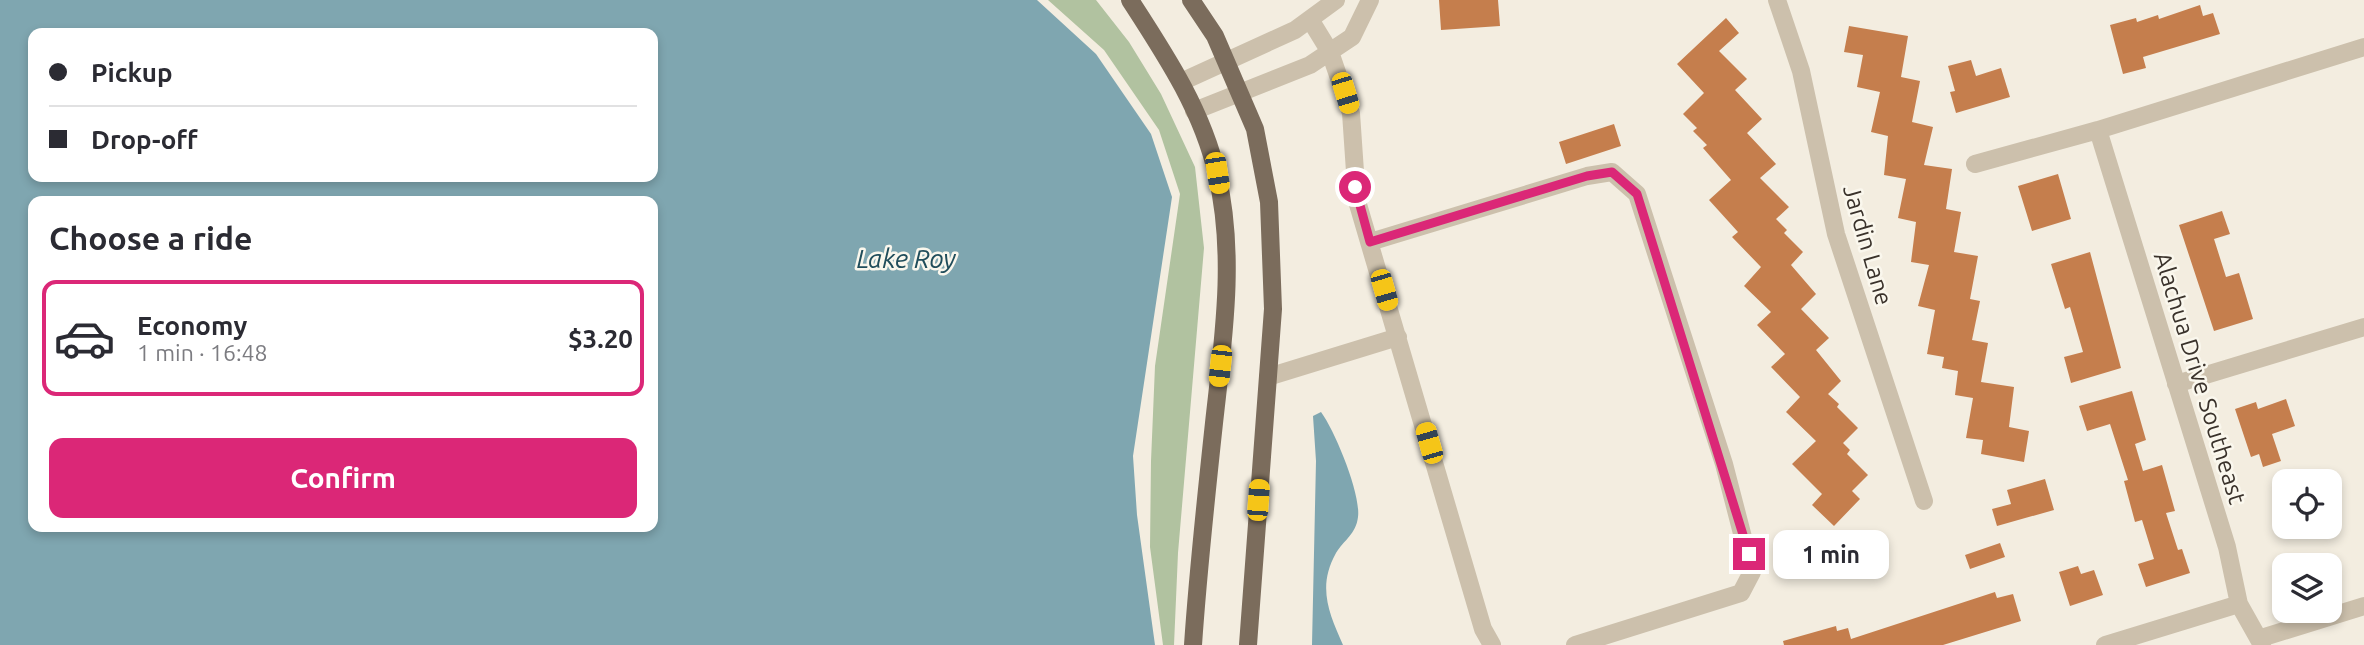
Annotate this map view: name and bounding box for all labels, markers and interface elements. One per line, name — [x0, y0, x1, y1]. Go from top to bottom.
text: Pickup — [91, 58, 173, 87]
car — [1329, 70, 1362, 116]
text: Drop-off — [91, 125, 198, 154]
car — [1204, 151, 1231, 195]
route start — [1339, 171, 1371, 203]
street label: Jardin Lane — [1838, 182, 1898, 308]
text: Choose a ride — [49, 220, 252, 256]
water label: Lake Roy — [856, 244, 956, 273]
street label: Alachua Drive Southeast — [2149, 249, 2251, 508]
car — [1369, 267, 1400, 313]
icon: car — [53, 307, 116, 370]
text: Economy — [137, 311, 247, 340]
text: $3.20 — [568, 324, 633, 353]
text: 1 min · 16:48 — [137, 340, 268, 365]
car — [1208, 344, 1233, 388]
car — [1414, 420, 1445, 466]
button: Confirm — [49, 438, 637, 518]
map controls — [2272, 469, 2342, 623]
button: locate — [2272, 469, 2342, 539]
car — [1247, 478, 1270, 522]
callout: 1 min — [1774, 530, 1889, 578]
route end — [1733, 538, 1765, 570]
text: 1 min — [1802, 542, 1860, 567]
button: layers — [2272, 553, 2342, 623]

